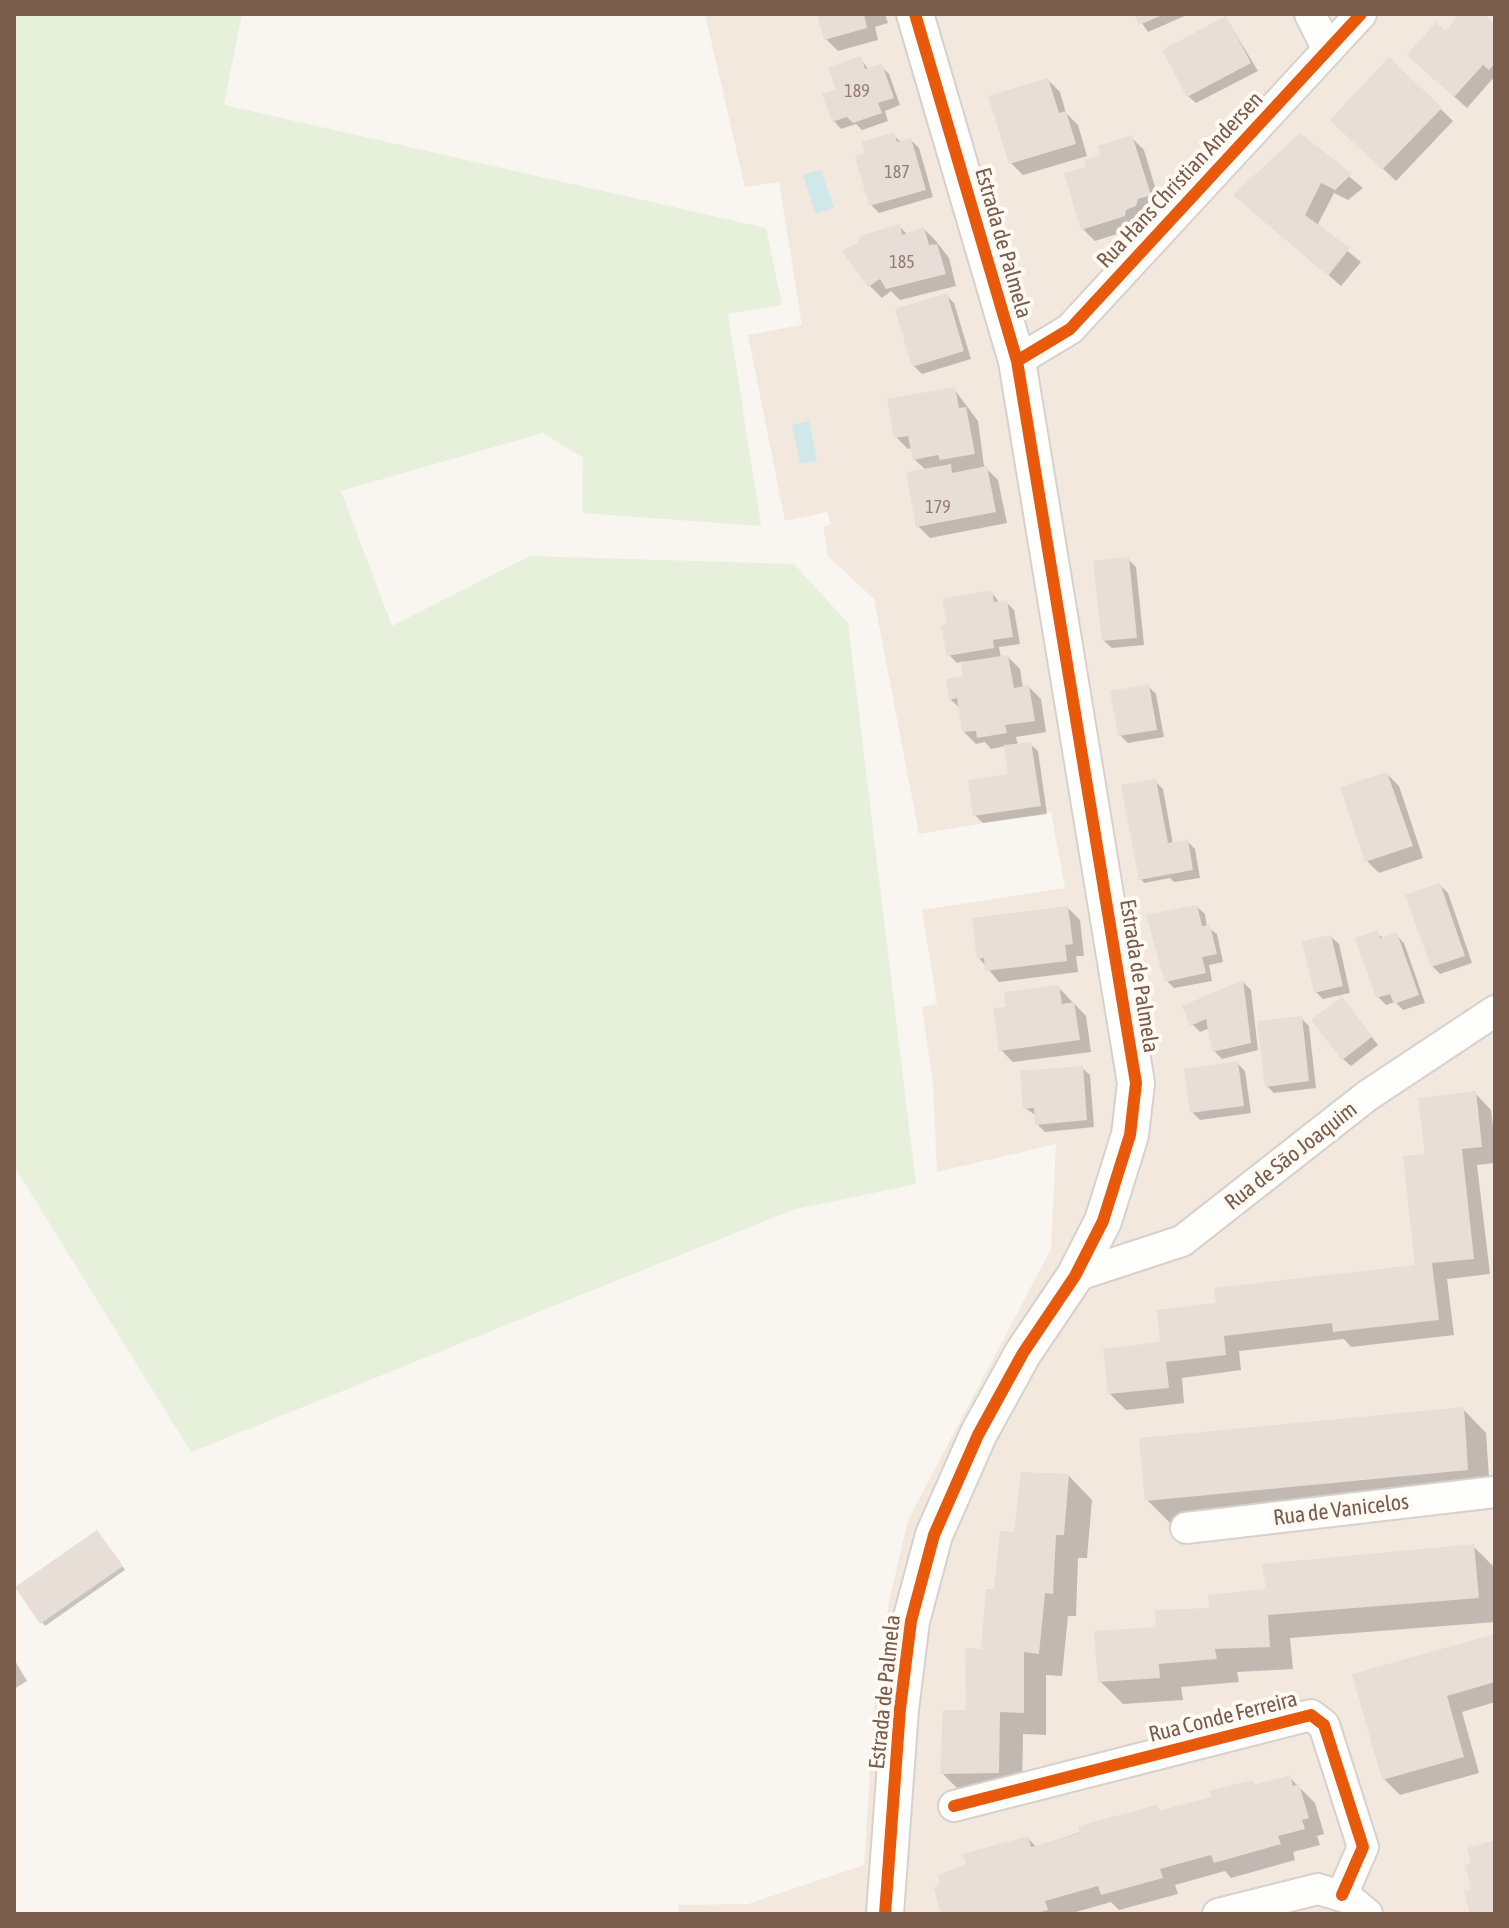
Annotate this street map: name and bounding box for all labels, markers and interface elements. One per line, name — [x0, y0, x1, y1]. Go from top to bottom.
house number: 189 — [844, 80, 870, 102]
street label: Rua Hans Christian Andersen — [1091, 86, 1269, 274]
house number: 187 — [884, 161, 910, 183]
street label: Estrada de Palmela — [969, 165, 1037, 321]
house number: 185 — [889, 251, 915, 273]
house number: 179 — [925, 496, 951, 518]
street label: Estrada de Palmela — [1114, 897, 1164, 1055]
street label: Rua de São Joaquim — [1220, 1096, 1362, 1216]
street label: Rua de Vanicelos — [1272, 1489, 1410, 1531]
street label: Estrada de Palmela — [864, 1613, 906, 1771]
street label: Rua Conde Ferreira — [1146, 1686, 1300, 1748]

